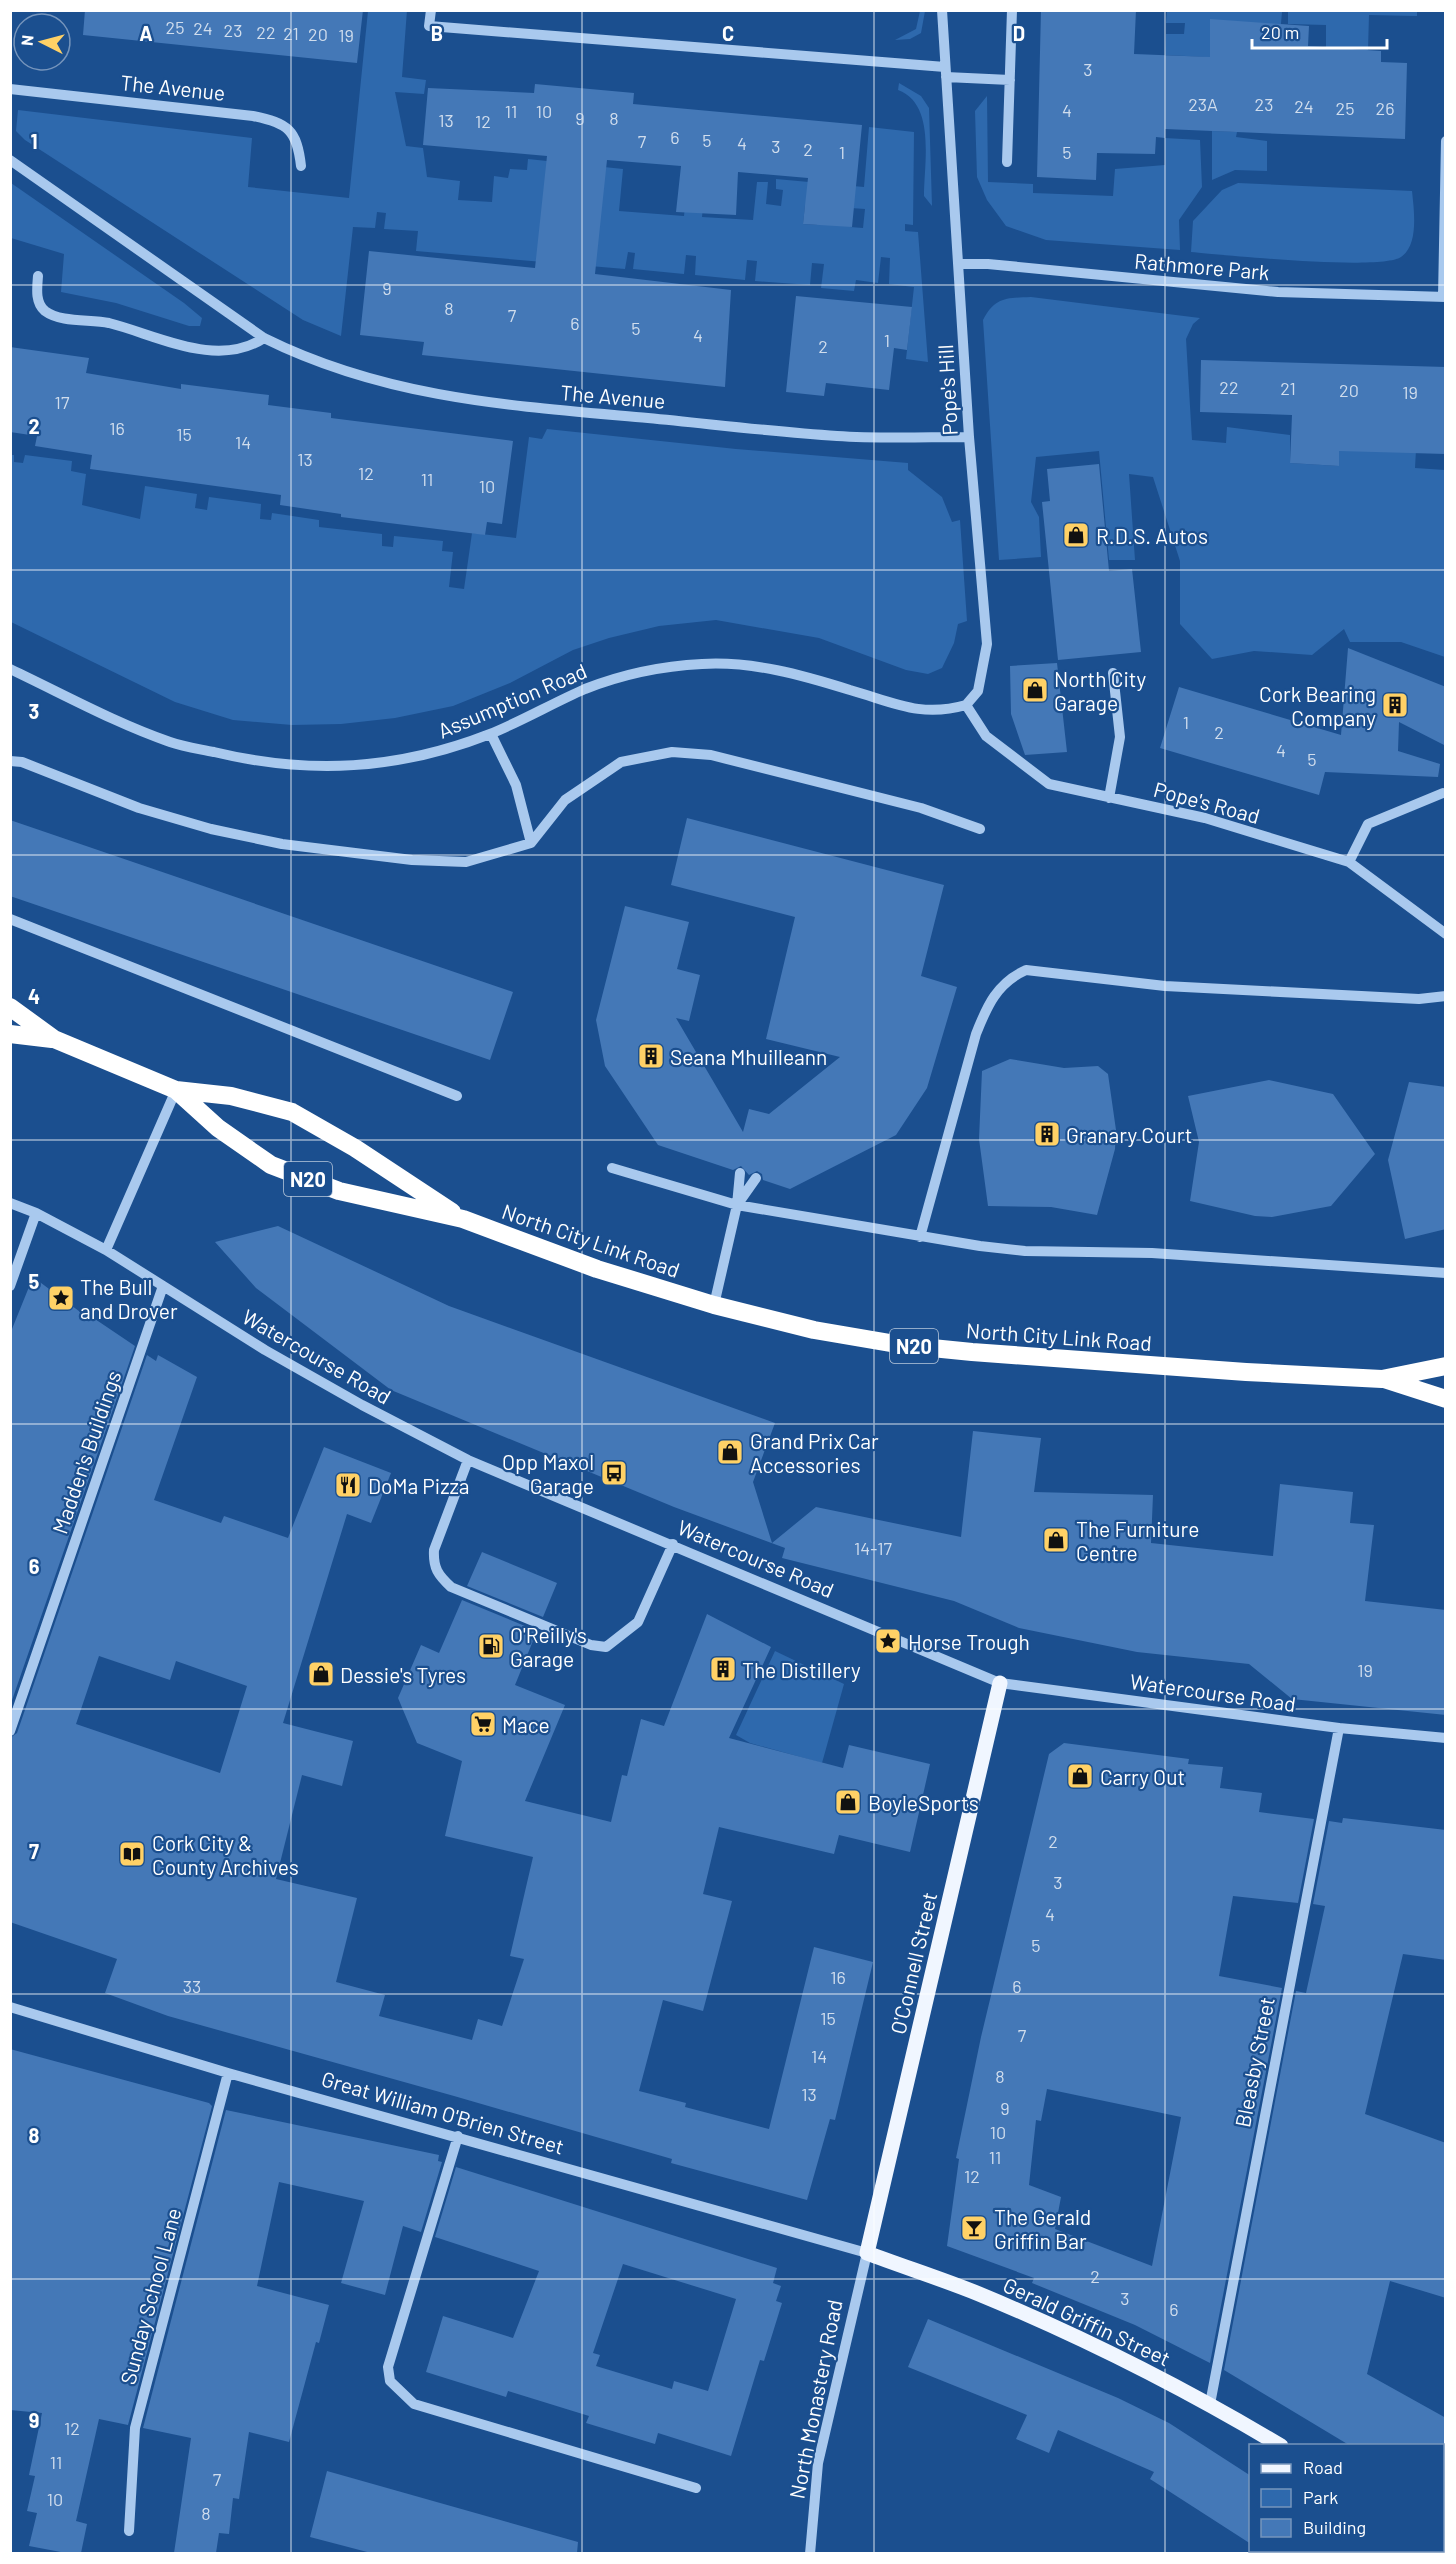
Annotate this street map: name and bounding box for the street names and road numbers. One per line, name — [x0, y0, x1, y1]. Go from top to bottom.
street label: The Avenue — [119, 69, 227, 105]
street label: Rathmore Park — [1134, 248, 1270, 284]
street label: Pope's Hill — [932, 344, 962, 436]
street label: The Avenue — [559, 379, 667, 413]
street label: Assumption Road — [434, 657, 590, 743]
street label: Pope's Road — [1151, 776, 1263, 828]
road number: N20 — [284, 1162, 332, 1196]
street label: North City Link Road — [499, 1198, 683, 1282]
street label: Watercourse Road — [238, 1303, 396, 1409]
street label: North City Link Road — [965, 1317, 1153, 1355]
road number: N20 — [890, 1329, 938, 1363]
street label: Madden's Buildings — [46, 1367, 126, 1537]
street label: Watercourse Road — [674, 1514, 838, 1602]
street label: Watercourse Road — [1128, 1668, 1298, 1716]
street label: O'Connell Street — [885, 1890, 941, 2036]
street label: Bleasby Street — [1229, 1995, 1279, 2129]
street label: Great William O'Brien Street — [319, 2065, 567, 2159]
street label: Sunday School Lane — [114, 2205, 186, 2387]
street label: Gerald Griffin Street — [1000, 2271, 1174, 2371]
street label: North Monastery Road — [783, 2297, 847, 2501]

